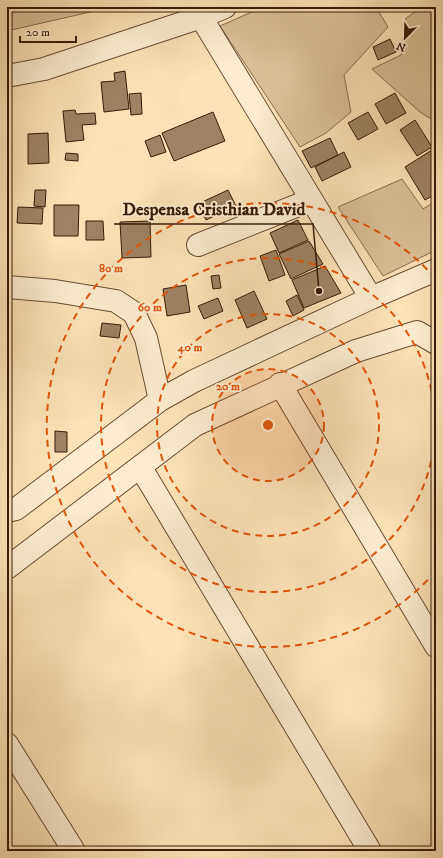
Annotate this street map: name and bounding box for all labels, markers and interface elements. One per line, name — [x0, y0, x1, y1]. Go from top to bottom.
scale bar — [20, 18, 76, 44]
north arrow — [385, 18, 425, 58]
text: 20 m — [26, 25, 50, 40]
text: N — [395, 38, 408, 54]
callout: Despensa Cristhian David — [114, 194, 313, 224]
text: Despensa Cristhian David — [123, 199, 306, 221]
text: 80 m — [99, 261, 123, 276]
text: 60 m — [138, 300, 162, 315]
text: 40 m — [177, 340, 202, 355]
text: 20 m — [216, 379, 240, 394]
centre of rings — [261, 418, 275, 432]

